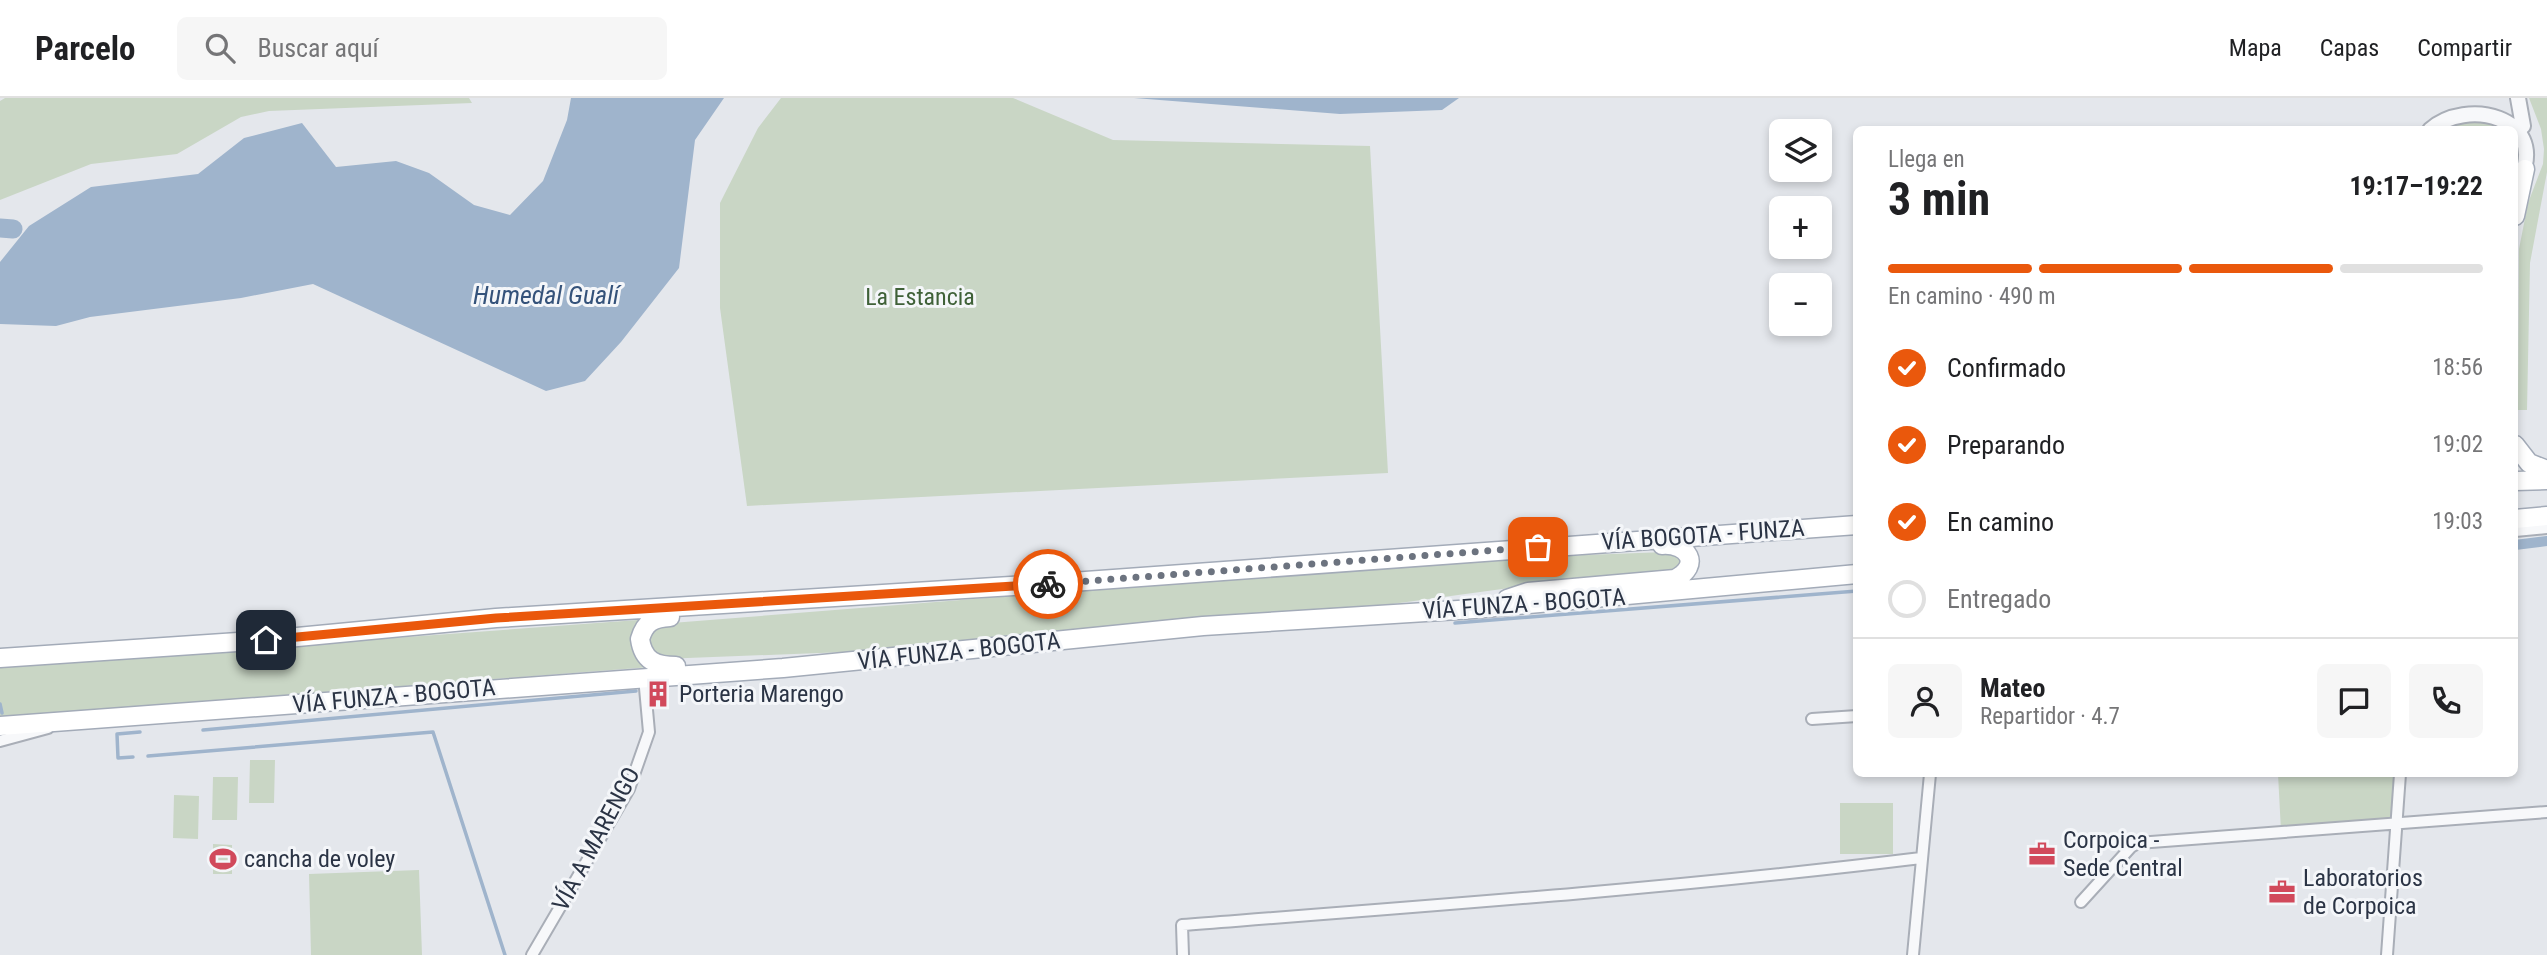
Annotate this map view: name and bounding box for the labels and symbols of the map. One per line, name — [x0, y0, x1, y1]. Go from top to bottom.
water label: Humedal Gualí — [473, 280, 622, 310]
park label: La Estancia — [865, 283, 975, 311]
street label: VÍA BOGOTA - FUNZA — [1600, 514, 1806, 556]
pin — [1508, 517, 1568, 577]
courier — [1013, 549, 1083, 619]
street label: VÍA FUNZA - BOGOTA — [1421, 583, 1627, 625]
pin — [236, 610, 296, 670]
street label: VÍA FUNZA - BOGOTA — [856, 626, 1062, 676]
street label: VÍA FUNZA - BOGOTA — [291, 673, 497, 719]
building icon: Porteria Marengo — [643, 679, 673, 709]
place label: Porteria Marengo — [679, 680, 844, 708]
street label: VÍA A MARENGO — [546, 762, 646, 916]
place label: Corpoica - Sede Central — [2063, 826, 2183, 882]
office icon: Corpoica - Sede Central — [2027, 839, 2057, 869]
sports icon: cancha de voley — [208, 844, 238, 874]
place label: cancha de voley — [244, 845, 395, 873]
place label: Laboratorios de Corpoica — [2303, 864, 2423, 920]
office icon: Laboratorios de Corpoica — [2267, 877, 2297, 907]

